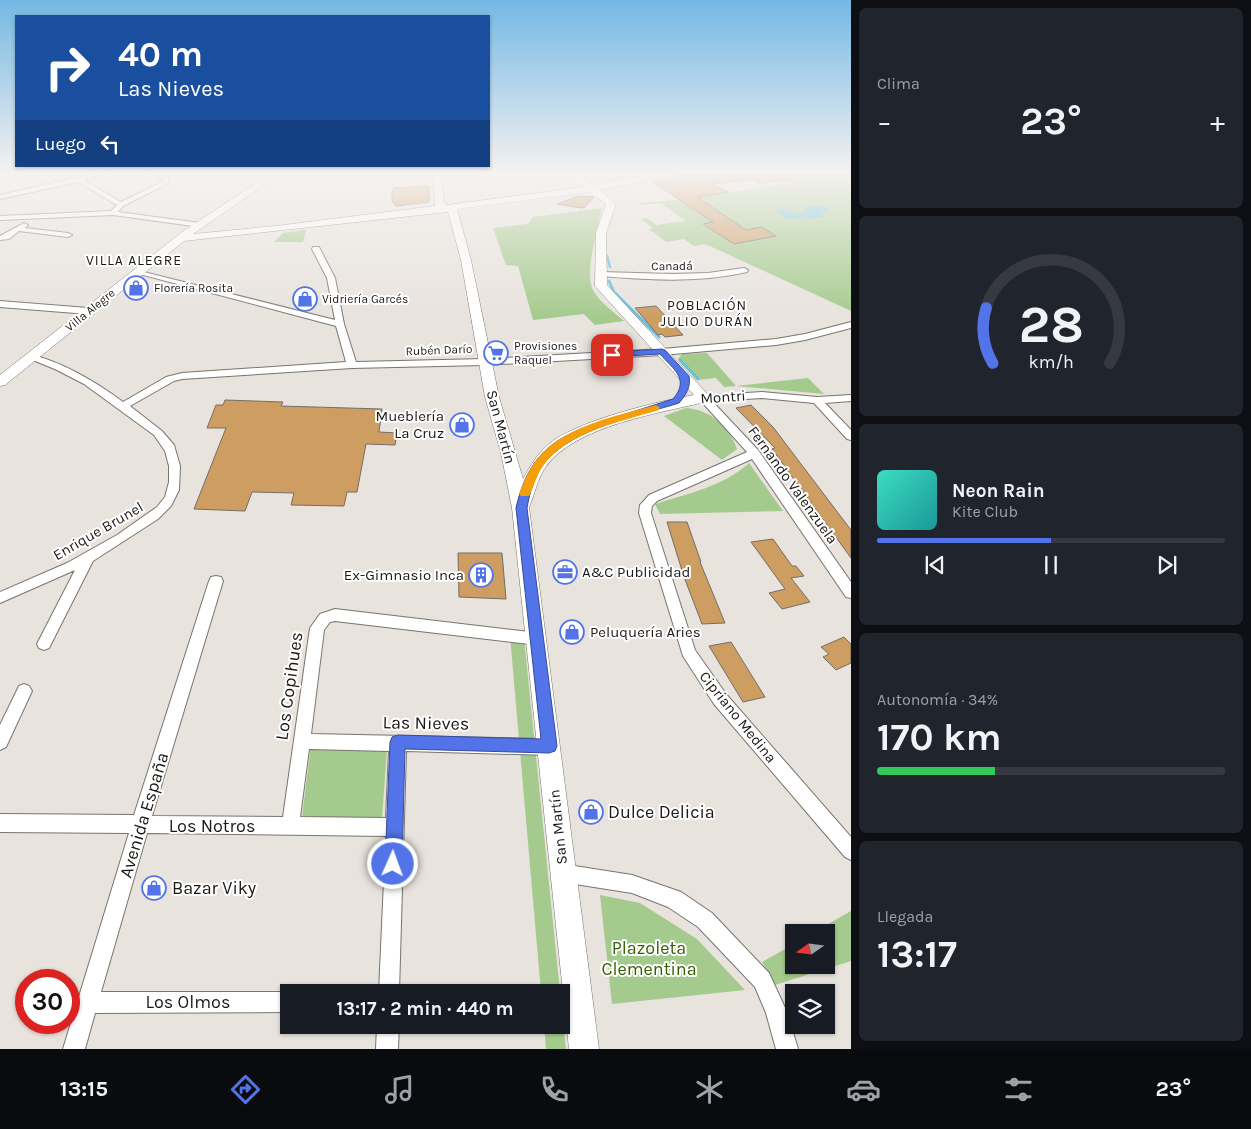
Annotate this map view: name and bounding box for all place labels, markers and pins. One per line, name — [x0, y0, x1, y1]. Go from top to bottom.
shop icon: Florería Rosita — [123, 275, 149, 301]
place label: Florería Rosita — [154, 281, 233, 295]
shop icon: Vidriería Garcés — [292, 286, 318, 312]
place label: Vidriería Garcés — [322, 292, 408, 306]
pin — [591, 334, 633, 376]
place label: Provisiones Raquel — [514, 339, 577, 367]
supermarket icon: Provisiones Raquel — [483, 340, 509, 366]
place label: Mueblería La Cruz — [376, 407, 444, 442]
shop icon: Mueblería La Cruz — [449, 412, 475, 438]
office icon: A&C Publicidad — [552, 559, 578, 585]
building icon: Ex-Gimnasio Inca — [468, 562, 494, 588]
place label: A&C Publicidad — [582, 563, 690, 581]
place label: Ex-Gimnasio Inca — [344, 566, 464, 584]
shop icon: Peluquería Aries — [559, 619, 585, 645]
place label: Peluquería Aries — [590, 623, 701, 641]
shop icon: Dulce Delicia — [578, 799, 604, 825]
place label: Dulce Delicia — [608, 801, 715, 823]
shop icon: Bazar Viky — [141, 875, 167, 901]
place label: Bazar Viky — [172, 877, 257, 899]

